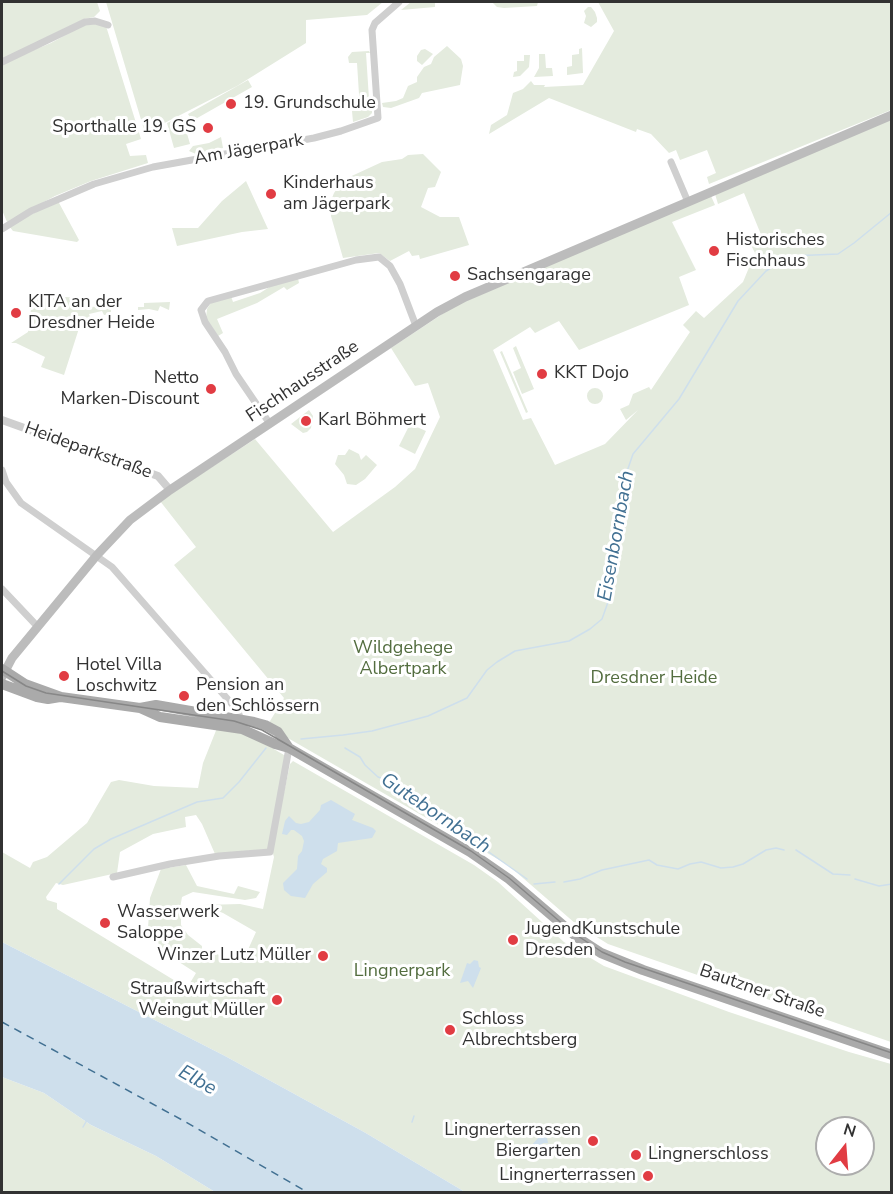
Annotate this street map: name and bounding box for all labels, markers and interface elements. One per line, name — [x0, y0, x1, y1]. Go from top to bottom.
place label: 19. Grundschule — [243, 93, 376, 115]
marker: 19. Grundschule — [224, 97, 238, 111]
place label: Sporthalle 19. GS — [52, 117, 196, 139]
marker: Sporthalle 19. GS — [201, 121, 215, 135]
street label: Am Jägerpark — [193, 130, 305, 170]
place label: Kinderhaus am Jägerpark — [283, 173, 390, 216]
marker: Kinderhaus am Jägerpark — [264, 187, 278, 201]
place label: Historisches Fischhaus — [726, 230, 825, 272]
marker: Historisches Fischhaus — [707, 244, 721, 258]
place label: Sachsengarage — [467, 265, 591, 287]
marker: Sachsengarage — [448, 269, 462, 283]
place label: KITA an der Dresdner Heide — [28, 292, 155, 334]
marker: KITA an der Dresdner Heide — [9, 306, 23, 320]
street label: Fischhausstraße — [243, 336, 363, 428]
place label: KKT Dojo — [554, 363, 629, 385]
marker: KKT Dojo — [535, 367, 549, 381]
place label: Netto Marken-Discount — [60, 368, 199, 410]
marker: Netto Marken-Discount — [204, 382, 218, 396]
place label: Karl Böhmert — [318, 410, 426, 432]
marker: Karl Böhmert — [299, 414, 313, 428]
street label: Heideparkstraße — [21, 418, 155, 484]
water label: Eisenbornbach — [594, 469, 640, 603]
park label: Wildgehege Albertpark — [353, 638, 453, 680]
place label: Hotel Villa Loschwitz — [76, 655, 162, 698]
park label: Dresdner Heide — [591, 668, 717, 690]
marker: Hotel Villa Loschwitz — [57, 669, 71, 683]
place label: Pension an den Schlössern — [196, 675, 319, 718]
marker: Pension an den Schlössern — [177, 689, 191, 703]
water label: Gutebornbach — [375, 768, 495, 860]
place label: Wasserwerk Saloppe — [117, 902, 219, 944]
marker: Wasserwerk Saloppe — [98, 916, 112, 930]
place label: JugendKunstschule Dresden — [525, 919, 680, 962]
marker: JugendKunstschule Dresden — [506, 933, 520, 947]
place label: Winzer Lutz Müller — [157, 945, 311, 967]
marker: Winzer Lutz Müller — [316, 949, 330, 963]
street label: Bautzner Straße — [696, 960, 828, 1024]
park label: Lingnerpark — [354, 961, 450, 983]
place label: Straußwirtschaft Weingut Müller — [130, 979, 265, 1022]
marker: Straußwirtschaft Weingut Müller — [270, 993, 284, 1007]
place label: Schloss Albrechtsberg — [462, 1009, 577, 1052]
marker: Schloss Albrechtsberg — [443, 1023, 457, 1037]
water label: Elbe — [174, 1061, 220, 1101]
north arrow — [815, 1116, 875, 1176]
text: N — [841, 1118, 859, 1143]
place label: Lingnerterrassen Biergarten — [444, 1120, 581, 1162]
marker: Lingnerterrassen Biergarten — [586, 1134, 600, 1148]
place label: Lingnerschloss — [648, 1144, 769, 1166]
marker: Lingnerschloss — [629, 1148, 643, 1162]
place label: Lingnerterrassen — [499, 1165, 636, 1187]
marker: Lingnerterrassen — [641, 1169, 655, 1183]

